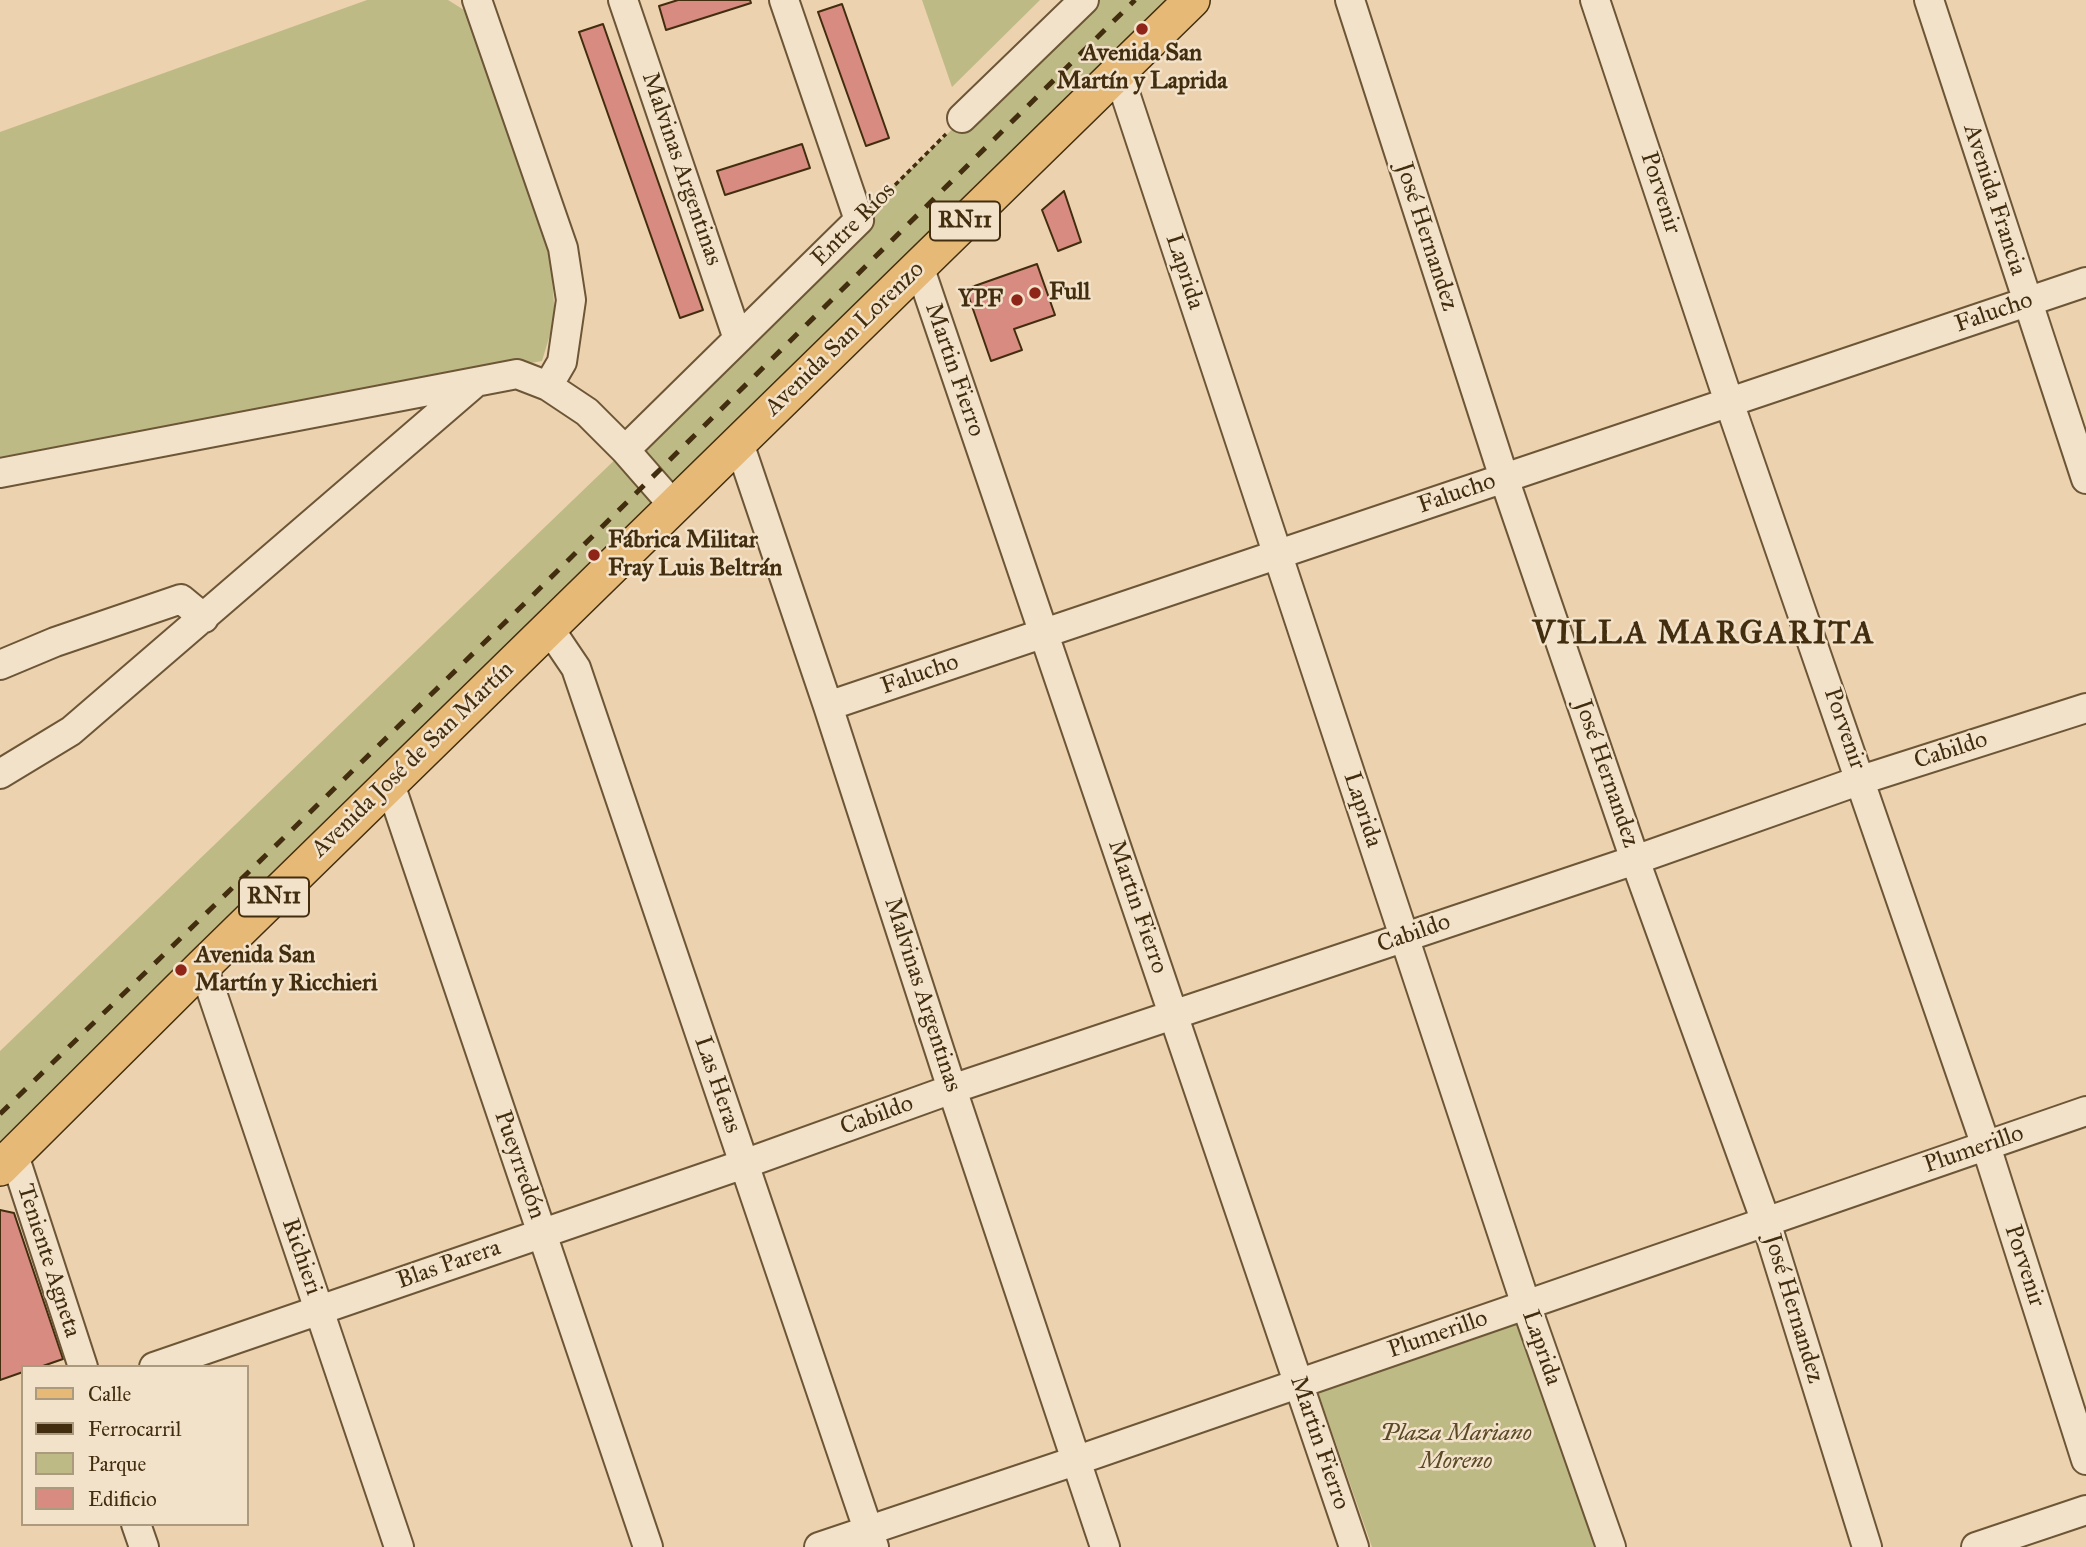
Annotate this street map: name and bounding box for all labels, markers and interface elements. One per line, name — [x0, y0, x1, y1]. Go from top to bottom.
marker: Avenida San Martín y Laprida — [1134, 21, 1150, 37]
place label: Avenida San Martín y Laprida — [1056, 40, 1228, 96]
street label: Malvinas Argentinas — [634, 69, 728, 269]
street label: Avenida Francia — [1956, 121, 2032, 279]
street label: Porvenir — [1633, 148, 1687, 238]
street label: José Hernandez — [1388, 159, 1464, 315]
street label: Entre Ríos — [806, 177, 902, 273]
road number: RN11 — [930, 202, 1000, 241]
street label: Laprida — [1158, 231, 1210, 313]
street label: Avenida San Lorenzo — [759, 256, 931, 422]
place label: Full — [1049, 279, 1090, 307]
marker: Full — [1027, 285, 1043, 301]
place label: YPF — [958, 286, 1003, 314]
street label: Falucho — [1951, 286, 2037, 340]
marker: YPF — [1009, 292, 1025, 308]
street label: Martin Fierro — [918, 299, 990, 441]
street label: Falucho — [1414, 467, 1500, 521]
place label: Fábrica Militar Fray Luis Beltrán — [608, 527, 782, 583]
marker: Fábrica Militar Fray Luis Beltrán — [586, 547, 602, 563]
district label: VILLA MARGARITA — [1534, 616, 1874, 654]
street label: Falucho — [877, 648, 963, 702]
street label: Avenida José de San Martín — [306, 656, 520, 864]
street label: Porvenir — [1817, 684, 1871, 774]
street label: José Hernandez — [1567, 696, 1645, 852]
street label: Cabildo — [1911, 726, 1991, 776]
street label: Laprida — [1336, 769, 1388, 851]
street label: Martin Fierro — [1101, 836, 1173, 978]
road number: RN11 — [239, 877, 309, 916]
street label: Malvinas Argentinas — [877, 894, 967, 1096]
street label: Cabildo — [1374, 908, 1454, 960]
place label: Avenida San Martín y Ricchieri — [195, 942, 378, 998]
marker: Avenida San Martín y Ricchieri — [173, 962, 189, 978]
street label: Las Heras — [687, 1033, 747, 1137]
street label: Cabildo — [837, 1090, 917, 1142]
street label: Pueyrredón — [487, 1107, 551, 1223]
street label: Plumerillo — [1920, 1120, 2028, 1180]
street label: Teniente Agneta — [10, 1181, 86, 1341]
street label: Richieri — [275, 1215, 327, 1299]
street label: Porvenir — [1997, 1221, 2051, 1311]
street label: José Hernandez — [1757, 1231, 1829, 1387]
street label: Blas Parera — [393, 1234, 505, 1296]
street label: Plumerillo — [1384, 1305, 1492, 1365]
street label: Laprida — [1515, 1307, 1567, 1389]
legend — [21, 1365, 248, 1526]
street label: Martin Fierro — [1283, 1372, 1355, 1514]
text: Calle — [88, 1381, 131, 1407]
text: Ferrocarril — [88, 1416, 181, 1442]
park label: Plaza Mariano Moreno — [1380, 1420, 1532, 1476]
text: Parque — [88, 1451, 146, 1477]
text: Edificio — [88, 1486, 157, 1512]

